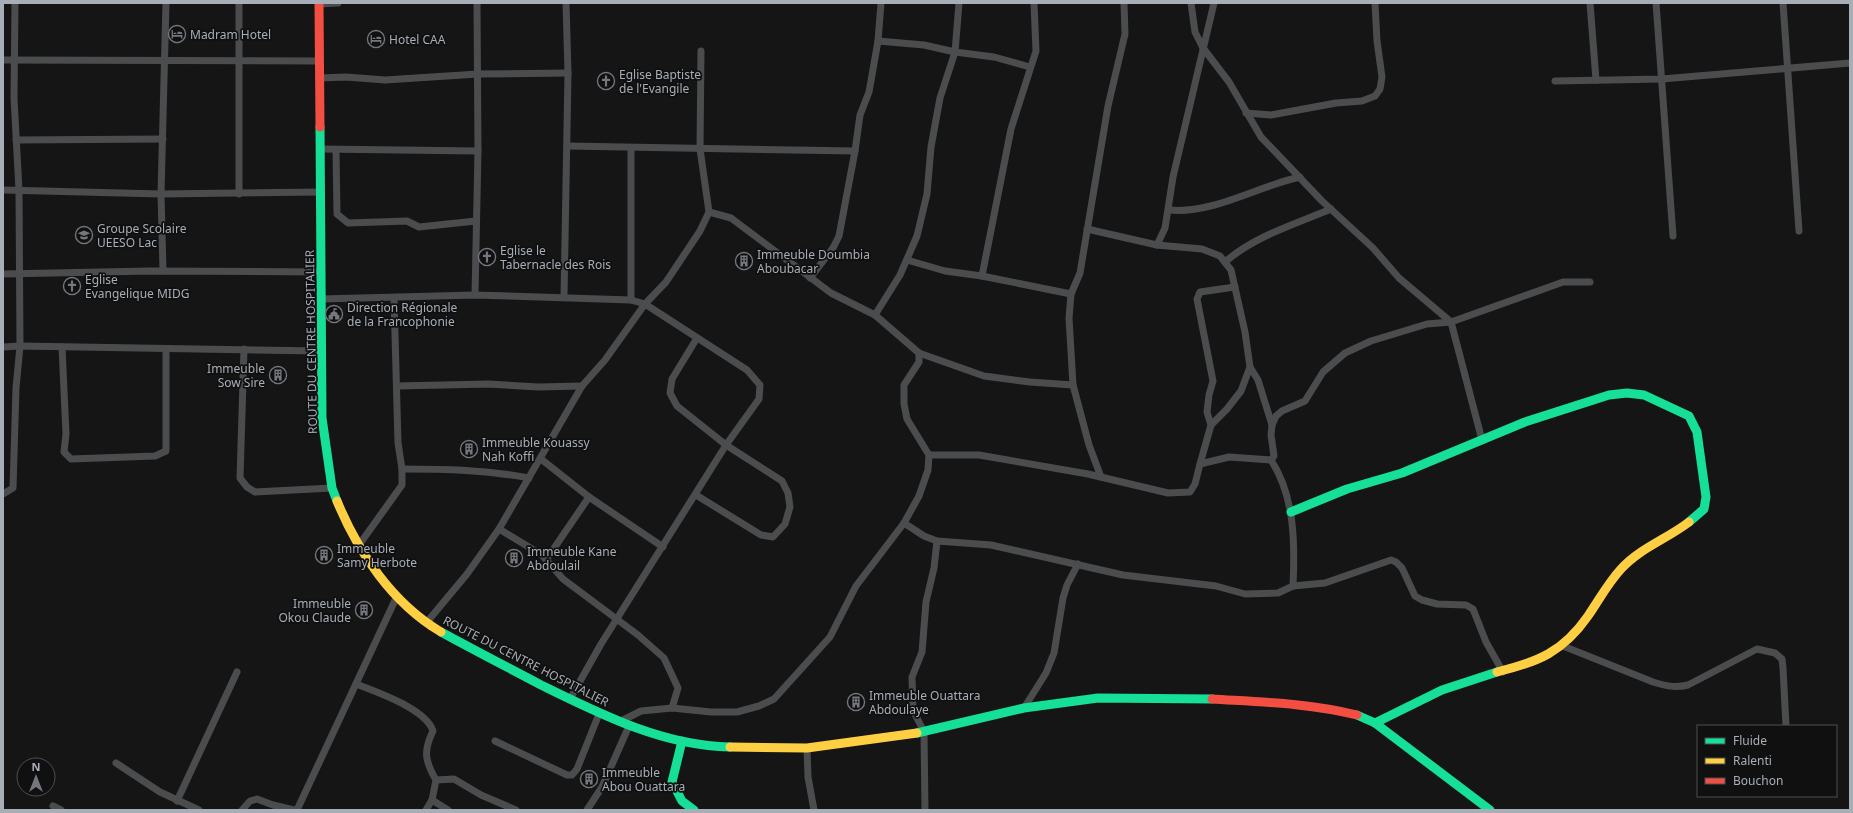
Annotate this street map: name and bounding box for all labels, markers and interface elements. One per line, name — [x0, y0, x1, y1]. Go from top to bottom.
hotel icon: Madram Hotel — [167, 24, 187, 44]
place label: Madram Hotel — [190, 26, 271, 43]
hotel icon: Hotel CAA — [366, 29, 386, 49]
place label: Hotel CAA — [389, 31, 446, 48]
place label: Eglise Baptiste de l'Evangile — [619, 66, 701, 97]
church icon: Eglise Baptiste de l'Evangile — [596, 71, 616, 91]
place label: Groupe Scolaire UEESO Lac — [97, 220, 187, 251]
school or university icon: Groupe Scolaire UEESO Lac — [74, 225, 94, 245]
place label: Eglise le Tabernacle des Rois — [500, 242, 611, 273]
place label: Immeuble Doumbia Aboubacar — [757, 246, 870, 277]
church icon: Eglise le Tabernacle des Rois — [477, 247, 497, 267]
street label: ROUTE DU CENTRE HOSPITALIER — [301, 249, 321, 434]
building icon: Immeuble Doumbia Aboubacar — [734, 251, 754, 271]
place label: Eglise Evangelique MIDG — [85, 271, 189, 302]
church icon: Eglise Evangelique MIDG — [62, 276, 82, 296]
place label: Direction Régionale de la Francophonie — [347, 299, 458, 330]
public building icon: Direction Régionale de la Francophonie — [324, 304, 344, 324]
place label: Immeuble Sow Sire — [207, 360, 265, 391]
building icon: Immeuble Sow Sire — [268, 365, 288, 385]
place label: Immeuble Kouassy Nah Koffi — [482, 434, 590, 465]
building icon: Immeuble Kouassy Nah Koffi — [459, 439, 479, 459]
place label: Immeuble Samy Herbote — [337, 540, 417, 571]
place label: Immeuble Kane Abdoulail — [527, 543, 617, 574]
building icon: Immeuble Samy Herbote — [314, 545, 334, 565]
building icon: Immeuble Kane Abdoulail — [504, 548, 524, 568]
place label: Immeuble Okou Claude — [278, 595, 351, 626]
building icon: Immeuble Okou Claude — [354, 600, 374, 620]
street label: ROUTE DU CENTRE HOSPITALIER — [440, 612, 612, 711]
place label: Immeuble Ouattara Abdoulaye — [869, 687, 980, 718]
building icon: Immeuble Ouattara Abdoulaye — [846, 692, 866, 712]
legend — [1697, 725, 1837, 797]
text: Fluide — [1733, 732, 1767, 749]
text: Ralenti — [1733, 752, 1772, 769]
north arrow — [16, 757, 56, 797]
text: N — [32, 759, 40, 774]
place label: Immeuble Abou Ouattara — [602, 764, 685, 795]
building icon: Immeuble Abou Ouattara — [579, 769, 599, 789]
text: Bouchon — [1733, 772, 1783, 789]

